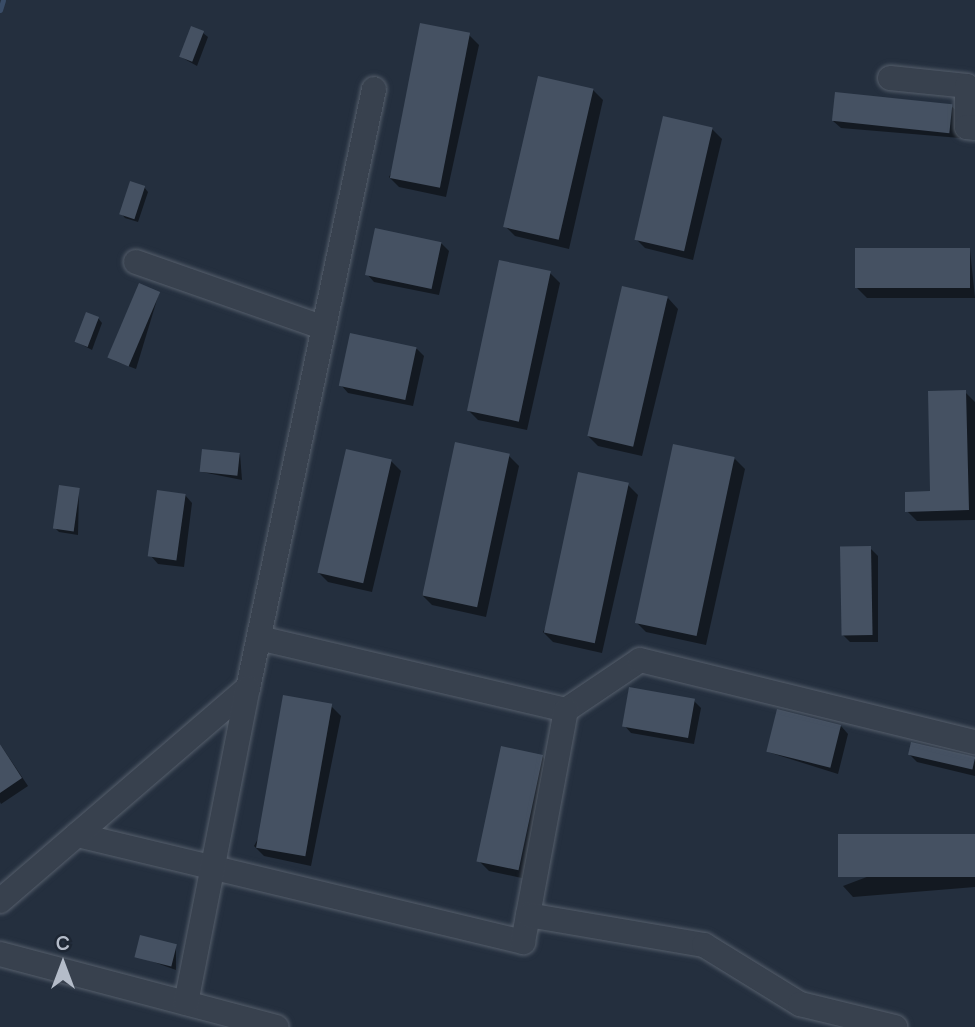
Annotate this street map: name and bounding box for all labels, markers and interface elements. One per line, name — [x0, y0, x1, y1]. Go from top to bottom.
north arrow — [28, 929, 98, 999]
text: С — [56, 930, 70, 956]

